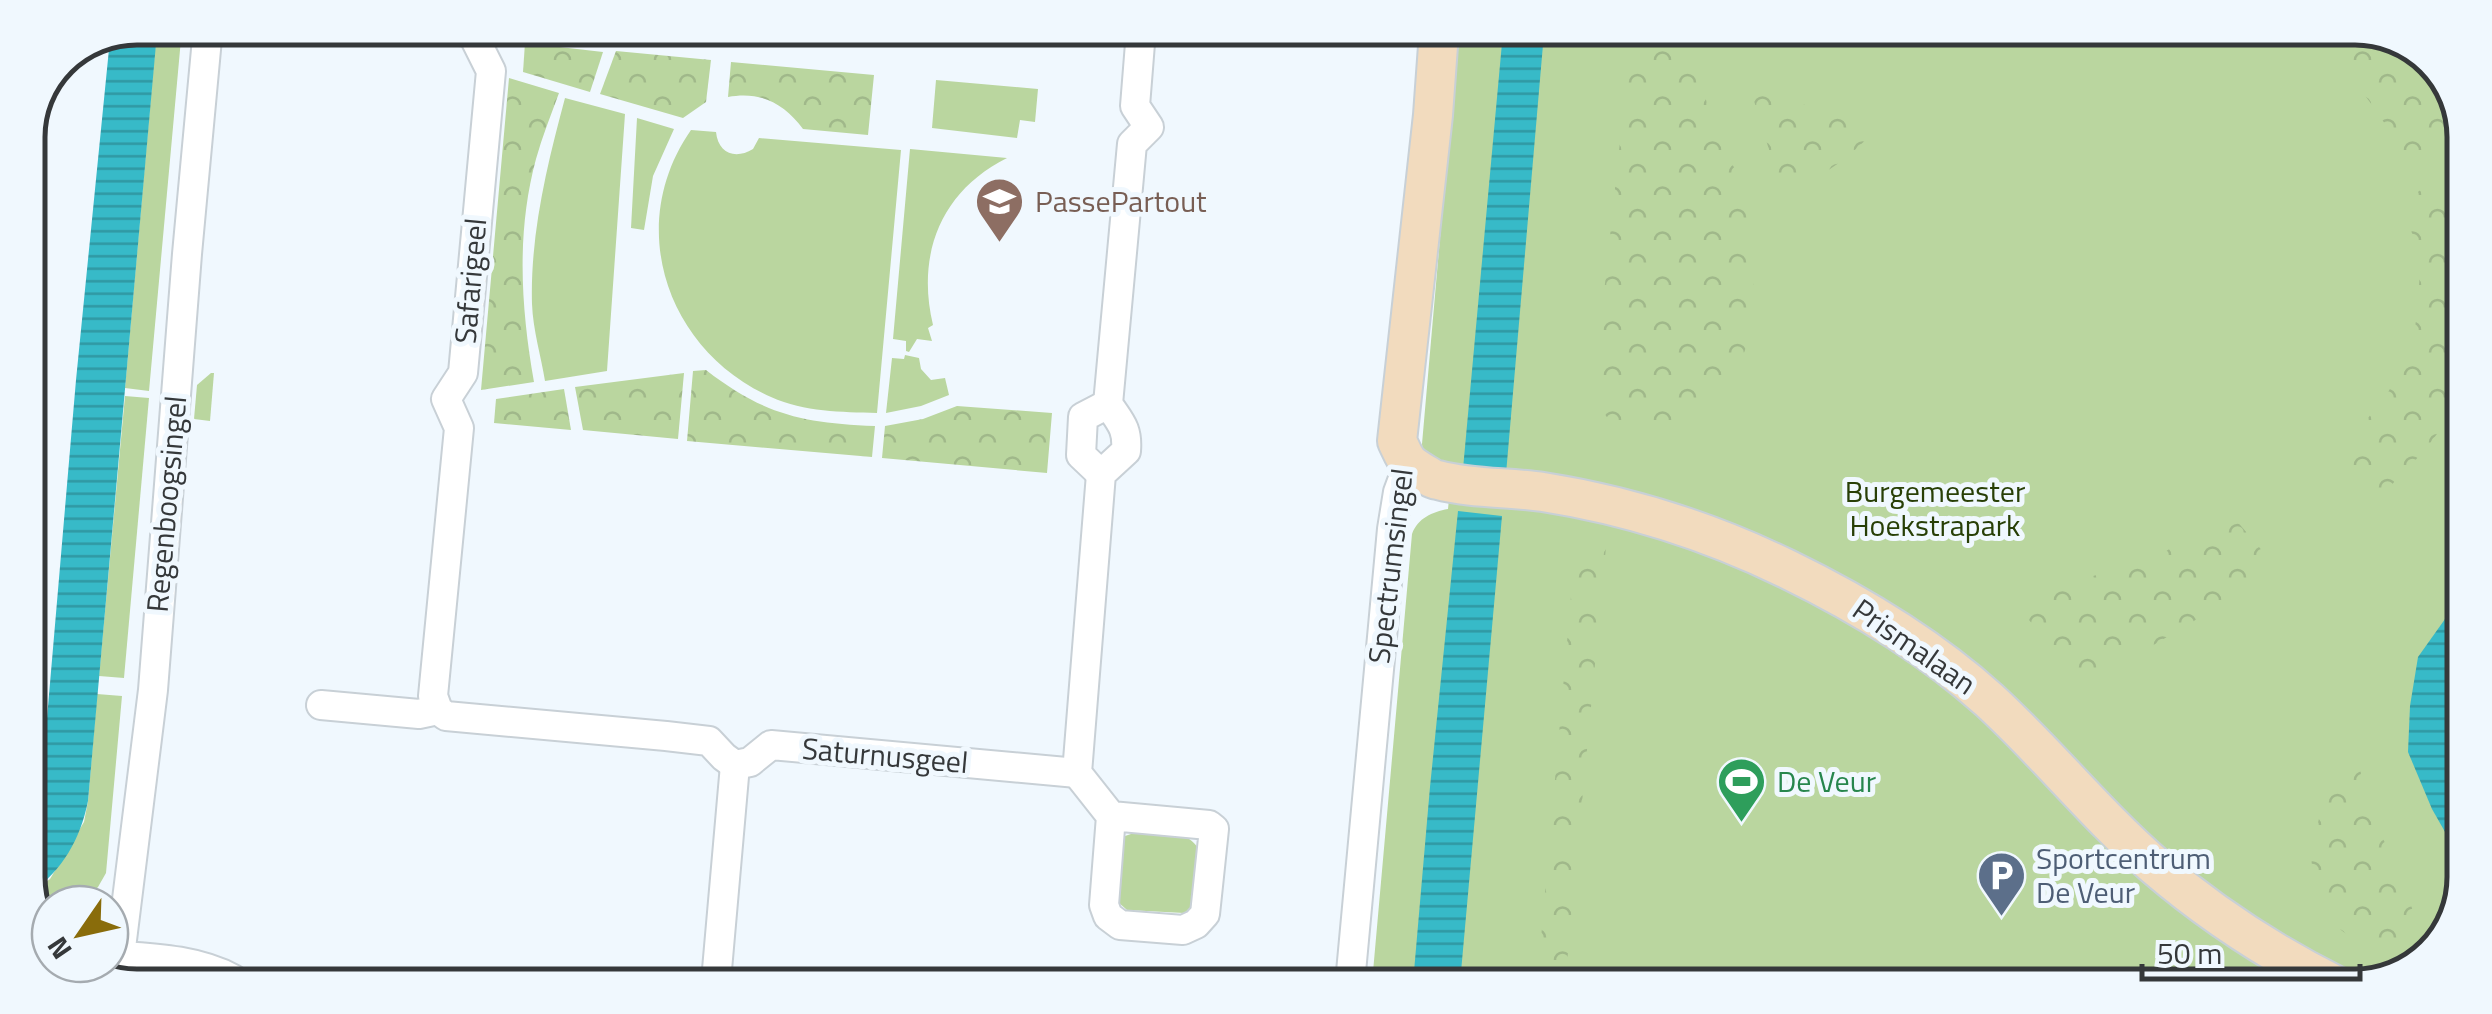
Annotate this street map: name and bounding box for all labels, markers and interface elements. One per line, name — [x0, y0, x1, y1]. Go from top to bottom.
school or university icon: PassePartout — [974, 176, 1026, 244]
place label: PassePartout — [1035, 178, 1207, 224]
street label: Safarigeel — [442, 216, 498, 346]
street label: Regenboogsingel — [134, 394, 198, 614]
street label: Spectrumsingel — [1355, 466, 1425, 666]
park label: Burgemeester Hoekstrapark — [1845, 468, 2025, 548]
street label: Prismalaan — [1843, 587, 1986, 706]
street label: Saturnusgeel — [800, 725, 970, 785]
sports icon: De Veur — [1716, 756, 1768, 824]
place label: De Veur — [1777, 758, 1876, 804]
place label: Sportcentrum De Veur — [2036, 835, 2211, 915]
parking icon: Sportcentrum De Veur — [1975, 850, 2027, 918]
north arrow — [30, 884, 130, 984]
scale bar — [2142, 919, 2360, 981]
text: N — [36, 928, 82, 968]
text: 50 m — [2157, 930, 2222, 976]

